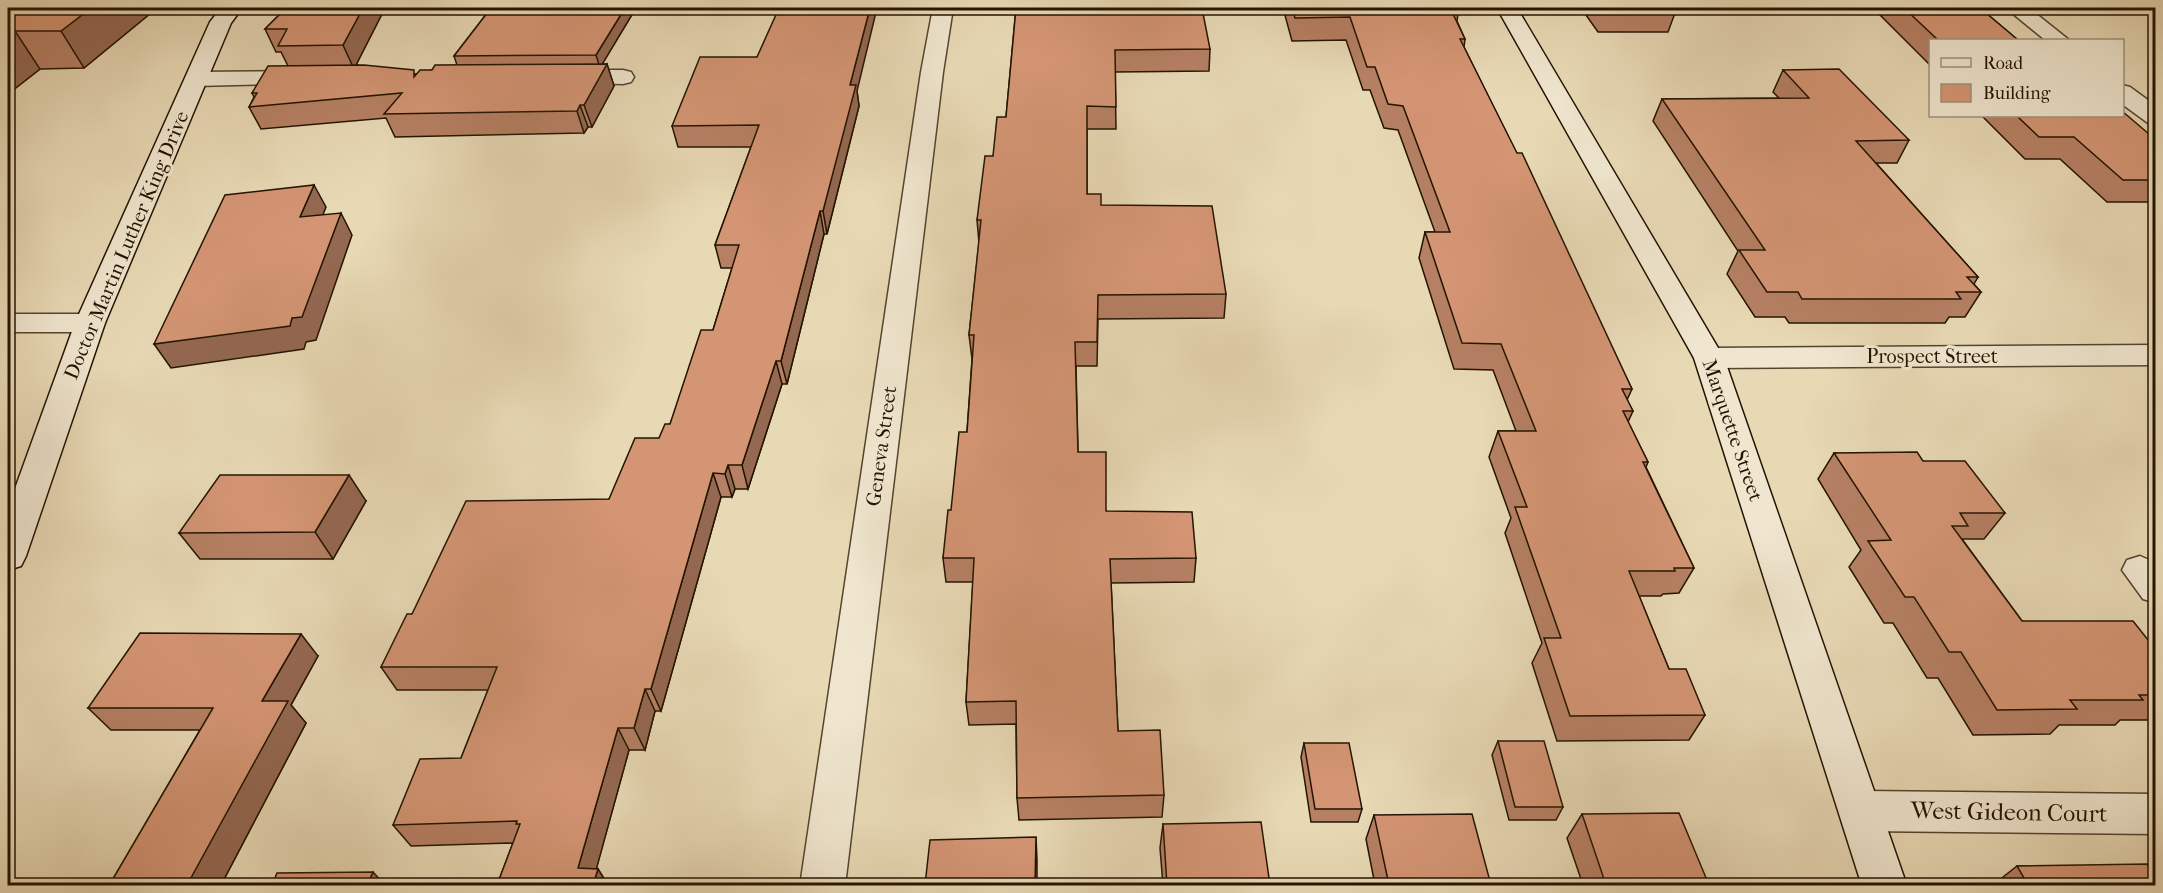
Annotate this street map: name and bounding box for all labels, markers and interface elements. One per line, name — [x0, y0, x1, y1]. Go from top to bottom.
legend — [1929, 39, 2124, 117]
text: Road — [1983, 53, 2023, 74]
text: Building — [1983, 83, 2051, 104]
street label: Doctor Martin Luther King Drive — [59, 107, 194, 383]
street label: Prospect Street — [1866, 345, 1998, 368]
street label: Marquette Street — [1697, 356, 1768, 504]
street label: Geneva Street — [862, 384, 901, 508]
street label: West Gideon Court — [1909, 796, 2108, 828]

